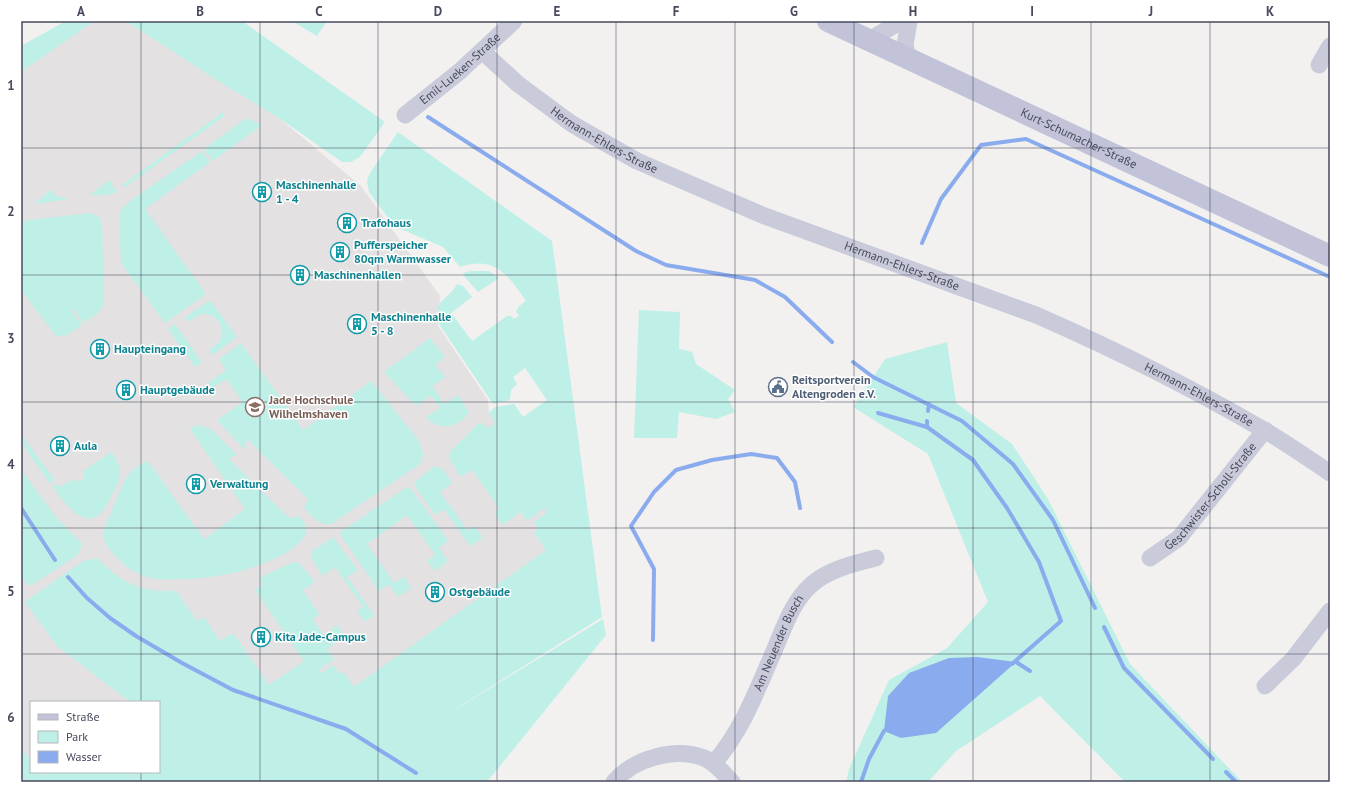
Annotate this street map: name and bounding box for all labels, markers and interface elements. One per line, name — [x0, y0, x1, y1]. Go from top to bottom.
text: A — [77, 3, 85, 20]
text: B — [196, 3, 204, 20]
text: C — [315, 3, 323, 20]
text: D — [434, 3, 442, 20]
text: E — [554, 3, 561, 20]
text: F — [673, 3, 680, 20]
text: G — [790, 3, 798, 20]
text: H — [909, 3, 917, 20]
text: I — [1030, 3, 1034, 20]
text: J — [1148, 3, 1153, 20]
text: K — [1266, 3, 1274, 20]
street label: Emil-Lueken-Straße — [416, 29, 503, 107]
text: 1 — [7, 77, 15, 94]
street label: Hermann-Ehlers-Straße — [548, 103, 660, 176]
street label: Kurt-Schumacher-Straße — [1019, 104, 1140, 172]
place label: Maschinenhalle 1 - 4 — [276, 177, 356, 206]
building icon: Maschinenhalle 1 - 4 — [251, 181, 273, 203]
text: 2 — [7, 203, 15, 220]
building icon: Trafohaus — [336, 212, 358, 234]
place label: Trafohaus — [361, 215, 411, 230]
place label: Pufferspeicher 80qm Warmwasser — [354, 237, 452, 266]
street label: Hermann-Ehlers-Straße — [843, 238, 962, 293]
building icon: Pufferspeicher 80qm Warmwasser — [329, 241, 351, 263]
building icon: Maschinenhallen — [289, 264, 311, 286]
place label: Maschinenhallen — [314, 267, 401, 282]
place label: Maschinenhalle 5 - 8 — [371, 309, 451, 338]
building icon: Maschinenhalle 5 - 8 — [346, 313, 368, 335]
text: 3 — [7, 330, 15, 347]
building icon: Haupteingang — [89, 338, 111, 360]
place label: Haupteingang — [114, 341, 186, 356]
street label: Hermann-Ehlers-Straße — [1142, 359, 1256, 429]
place label: Reitsportverein Altengroden e.V. — [792, 372, 876, 401]
public building icon: Reitsportverein Altengroden e.V. — [767, 376, 789, 398]
building icon: Hauptgebäude — [115, 379, 137, 401]
place label: Hauptgebäude — [140, 382, 215, 397]
place label: Jade Hochschule Wilhelmshaven — [268, 392, 353, 421]
school or university icon: Jade Hochschule Wilhelmshaven — [244, 396, 266, 418]
building icon: Aula — [49, 435, 71, 457]
place label: Aula — [74, 438, 97, 453]
street label: Geschwister-Scholl-Straße — [1161, 439, 1259, 553]
text: 4 — [7, 456, 15, 473]
building icon: Verwaltung — [185, 473, 207, 495]
place label: Verwaltung — [209, 476, 268, 491]
building icon: Ostgebäude — [424, 581, 446, 603]
text: 5 — [7, 583, 15, 600]
place label: Ostgebäude — [449, 584, 510, 599]
street label: Am Neuender Busch — [750, 591, 807, 693]
building icon: Kita Jade-Campus — [250, 626, 272, 648]
place label: Kita Jade-Campus — [275, 629, 366, 644]
legend — [30, 701, 160, 773]
text: 6 — [7, 709, 15, 726]
text: Straße — [66, 709, 100, 724]
text: Park — [66, 729, 88, 744]
text: Wasser — [66, 749, 102, 764]

